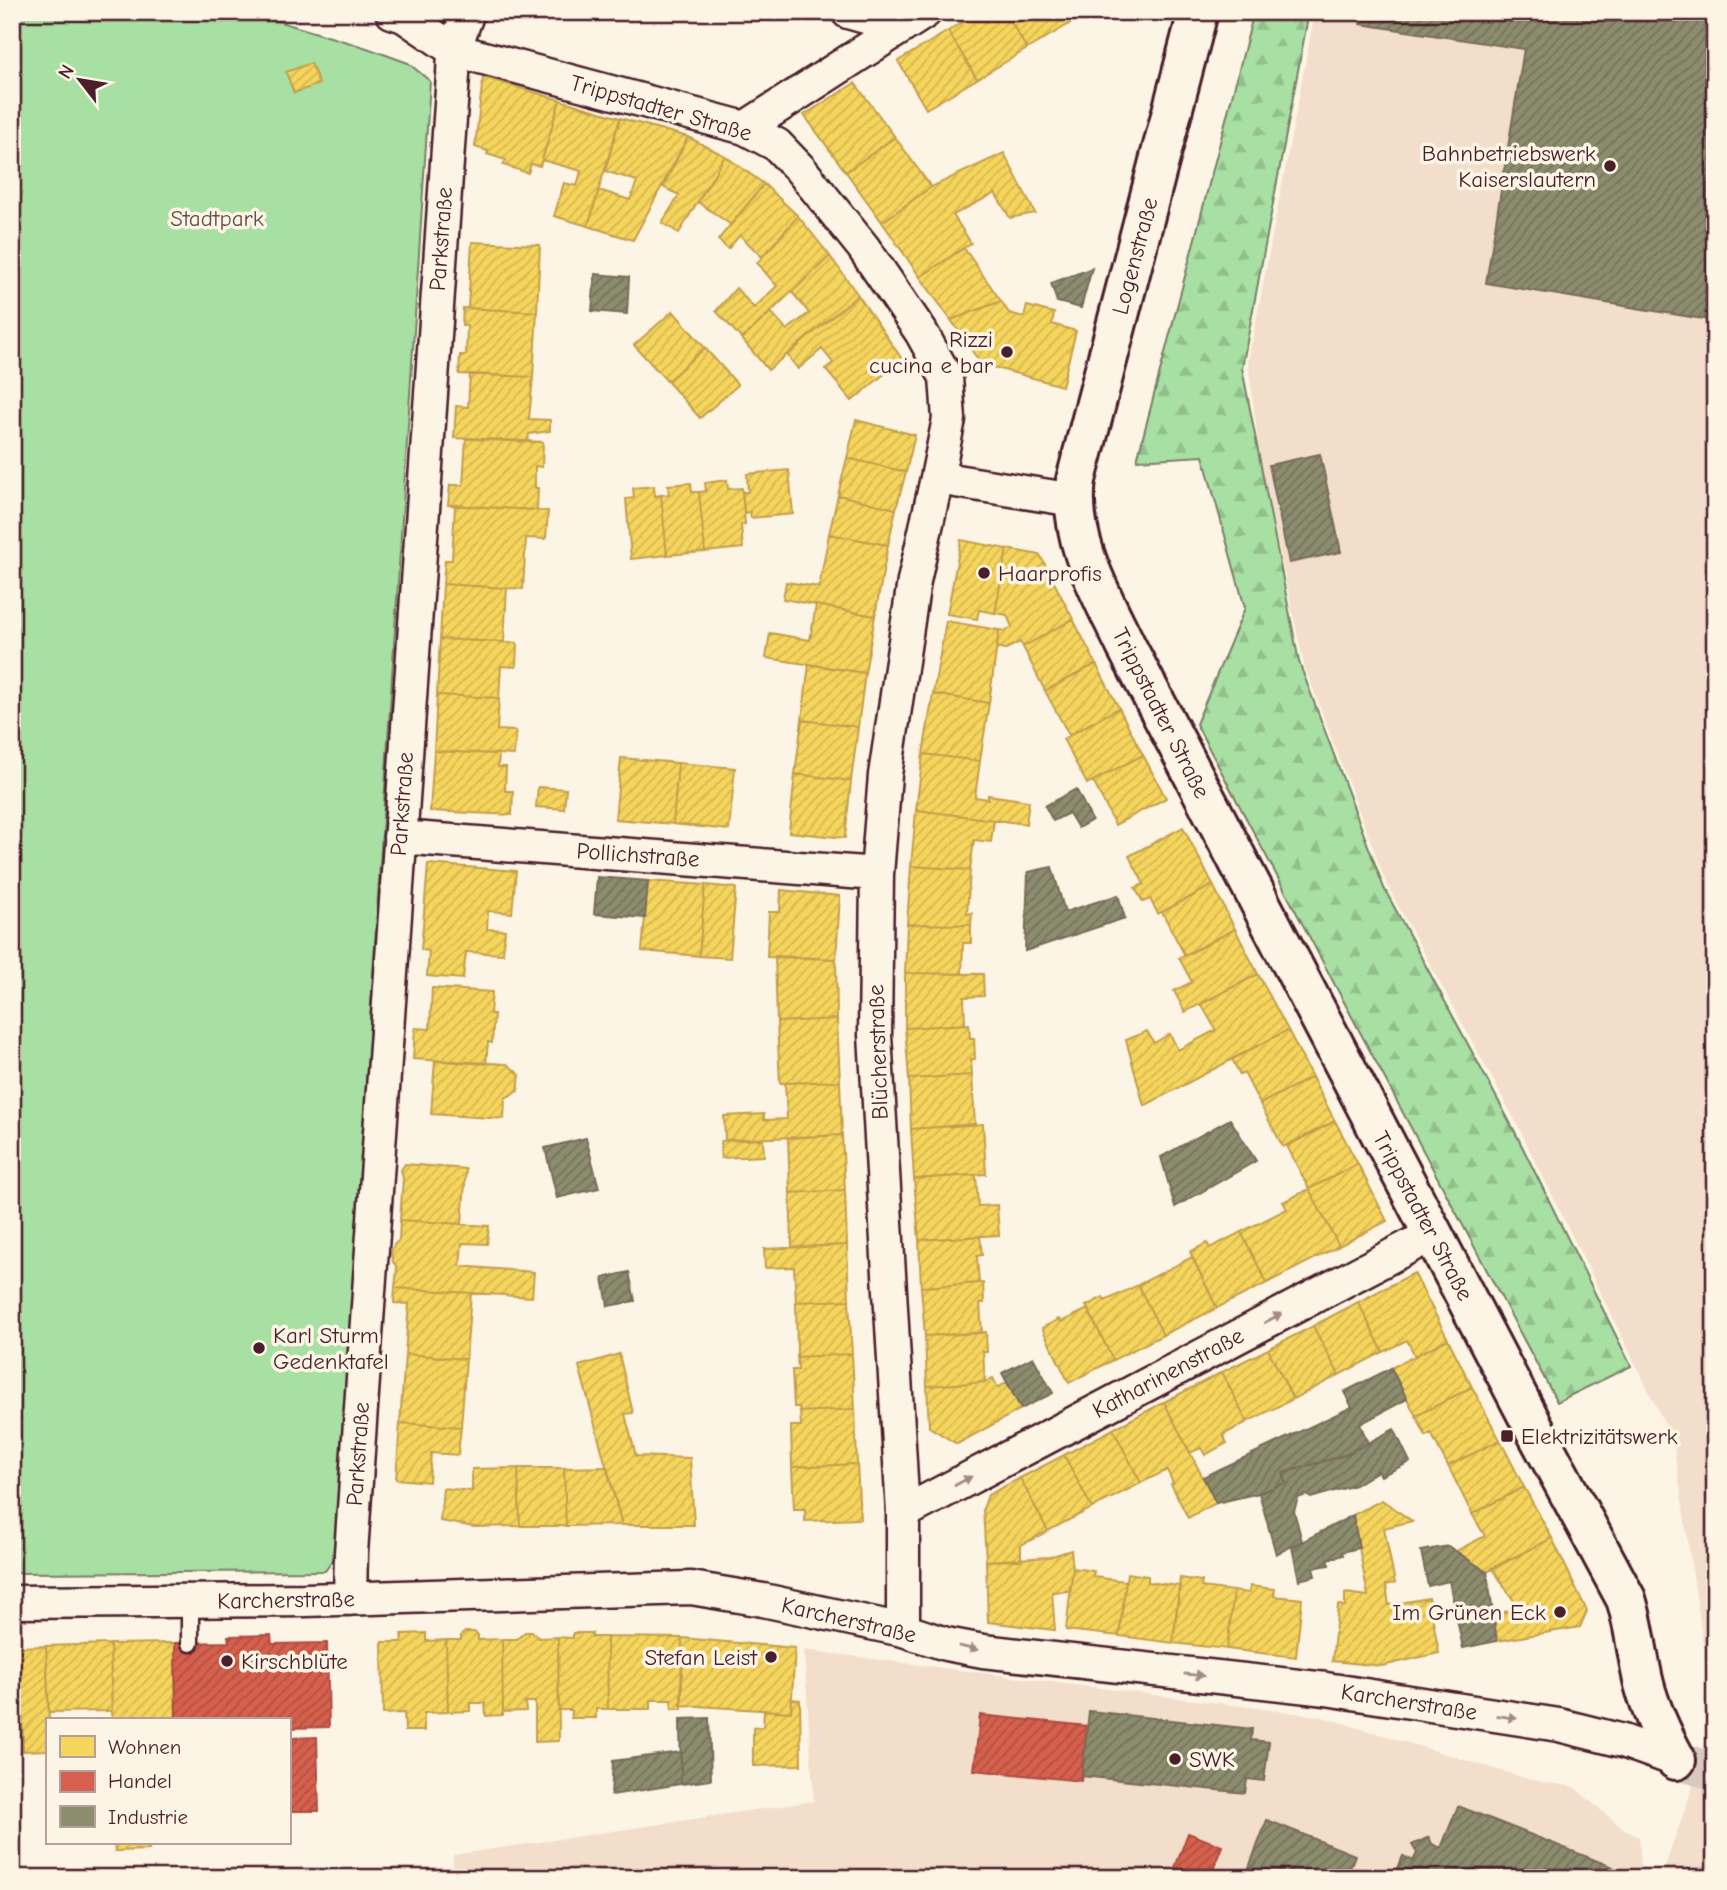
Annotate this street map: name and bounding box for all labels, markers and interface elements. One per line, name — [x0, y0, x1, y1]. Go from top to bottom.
north arrow — [46, 46, 116, 116]
text: N — [54, 61, 79, 83]
street label: Trippstadter Straße — [567, 69, 755, 147]
place label: Bahnbetriebswerk Kaiserslautern — [1422, 140, 1596, 193]
marker: Bahnbetriebswerk Kaiserslautern — [1602, 158, 1618, 174]
street label: Parkstraße — [424, 186, 458, 292]
street label: Logenstraße — [1106, 195, 1164, 317]
park label: Stadtpark — [170, 205, 264, 232]
place label: Rizzi cucina e bar — [869, 326, 994, 379]
marker: Rizzi cucina e bar — [999, 344, 1015, 360]
place label: Haarprofis — [998, 560, 1102, 587]
marker: Haarprofis — [976, 565, 992, 581]
street label: Trippstadter Straße — [1106, 623, 1216, 803]
street label: Parkstraße — [385, 751, 419, 857]
street label: Pollichstraße — [576, 837, 700, 873]
street label: Blücherstraße — [862, 984, 894, 1120]
street label: Trippstadter Straße — [1367, 1127, 1479, 1305]
one-way arrow — [1263, 1312, 1283, 1324]
place label: Karl Sturm Gedenktafel — [273, 1322, 389, 1375]
street label: Katharinenstraße — [1088, 1322, 1248, 1424]
marker: Karl Sturm Gedenktafel — [251, 1340, 267, 1356]
street label: Parkstraße — [341, 1401, 375, 1507]
place label: Elektrizitätswerk — [1521, 1423, 1678, 1450]
marker: Elektrizitätswerk — [1499, 1428, 1515, 1444]
one-way arrow — [953, 1475, 973, 1486]
street label: Karcherstraße — [217, 1585, 355, 1615]
street label: Karcherstraße — [779, 1591, 919, 1649]
place label: Im Grünen Eck — [1392, 1599, 1546, 1626]
marker: Im Grünen Eck — [1552, 1604, 1568, 1620]
one-way arrow — [958, 1643, 980, 1654]
place label: Stefan Leist — [645, 1644, 758, 1671]
place label: Kirschblüte — [241, 1648, 348, 1675]
marker: Stefan Leist — [763, 1649, 779, 1665]
marker: Kirschblüte — [219, 1653, 235, 1669]
one-way arrow — [1184, 1670, 1206, 1681]
street label: Karcherstraße — [1339, 1678, 1479, 1726]
one-way arrow — [1496, 1712, 1518, 1723]
legend — [46, 1718, 290, 1844]
text: Wohnen — [108, 1735, 181, 1759]
place label: SWK — [1189, 1746, 1235, 1773]
marker: SWK — [1167, 1751, 1183, 1767]
text: Handel — [108, 1769, 172, 1793]
text: Industrie — [108, 1805, 188, 1829]

